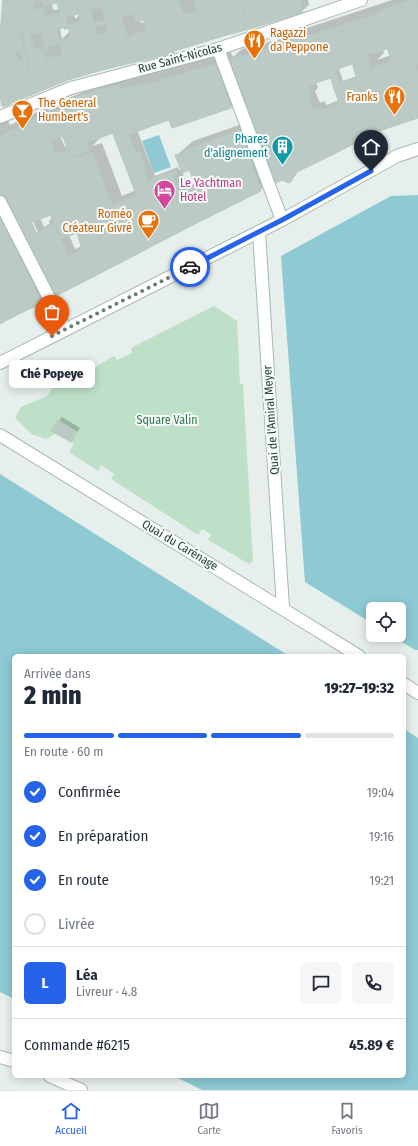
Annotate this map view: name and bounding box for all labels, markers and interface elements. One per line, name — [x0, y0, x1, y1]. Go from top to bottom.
place label: Ragazzi da Peppone — [270, 26, 328, 54]
restaurant icon: Ragazzi da Peppone — [241, 27, 267, 60]
street label: Rue Saint-Nicolas — [137, 40, 223, 76]
restaurant icon: Franks — [381, 84, 407, 117]
place label: Franks — [346, 90, 378, 104]
place label: The General Humbert's — [38, 96, 96, 124]
bar icon: The General Humbert's — [10, 97, 36, 130]
pin — [354, 130, 388, 171]
place label: Phares d'alignement — [204, 132, 268, 160]
building icon: Phares d'alignement — [270, 133, 296, 166]
icon: home — [360, 136, 382, 158]
place label: Le Yachtman Hotel — [180, 176, 242, 204]
hotel icon: Le Yachtman Hotel — [152, 177, 178, 210]
place label: Roméo Créateur Givré — [63, 207, 132, 235]
cafe icon: Roméo Créateur Givré — [135, 208, 161, 241]
courier — [170, 247, 210, 287]
icon: car — [179, 256, 201, 278]
pin — [35, 295, 69, 336]
icon: bag — [41, 301, 63, 323]
callout: Ché Popeye — [9, 360, 95, 388]
street label: Quai de l'Amiral Meyer — [260, 364, 282, 475]
text: Ché Popeye — [21, 366, 83, 381]
park label: Square Valin — [136, 413, 198, 427]
street label: Quai du Carénage — [139, 517, 221, 573]
map controls — [366, 602, 406, 642]
button: locate — [366, 602, 406, 642]
text: Arrivée dans — [24, 666, 91, 681]
text: 19:27–19:32 — [324, 679, 394, 697]
text: 2 min — [24, 680, 82, 711]
text: En route · 60 m — [24, 744, 103, 759]
icon: check — [24, 781, 46, 803]
text: Confirmée — [58, 783, 121, 801]
text: 19:04 — [367, 785, 394, 800]
icon: check — [24, 825, 46, 847]
text: En préparation — [58, 827, 148, 845]
text: 19:16 — [369, 829, 394, 844]
icon: check — [24, 869, 46, 891]
text: En route — [58, 871, 109, 889]
text: 19:21 — [369, 873, 394, 888]
text: Livrée — [58, 915, 95, 933]
button: chat — [300, 962, 342, 1004]
button: phone — [352, 962, 394, 1004]
text: Léa — [76, 966, 98, 984]
text: L — [42, 974, 48, 992]
text: Livreur · 4.8 — [76, 984, 137, 999]
text: Commande #6215 — [24, 1036, 130, 1054]
text: 45.89 € — [349, 1036, 394, 1054]
tab: Accueil — [55, 1100, 87, 1137]
tab: Carte — [197, 1100, 221, 1137]
tab: Favoris — [331, 1100, 363, 1137]

